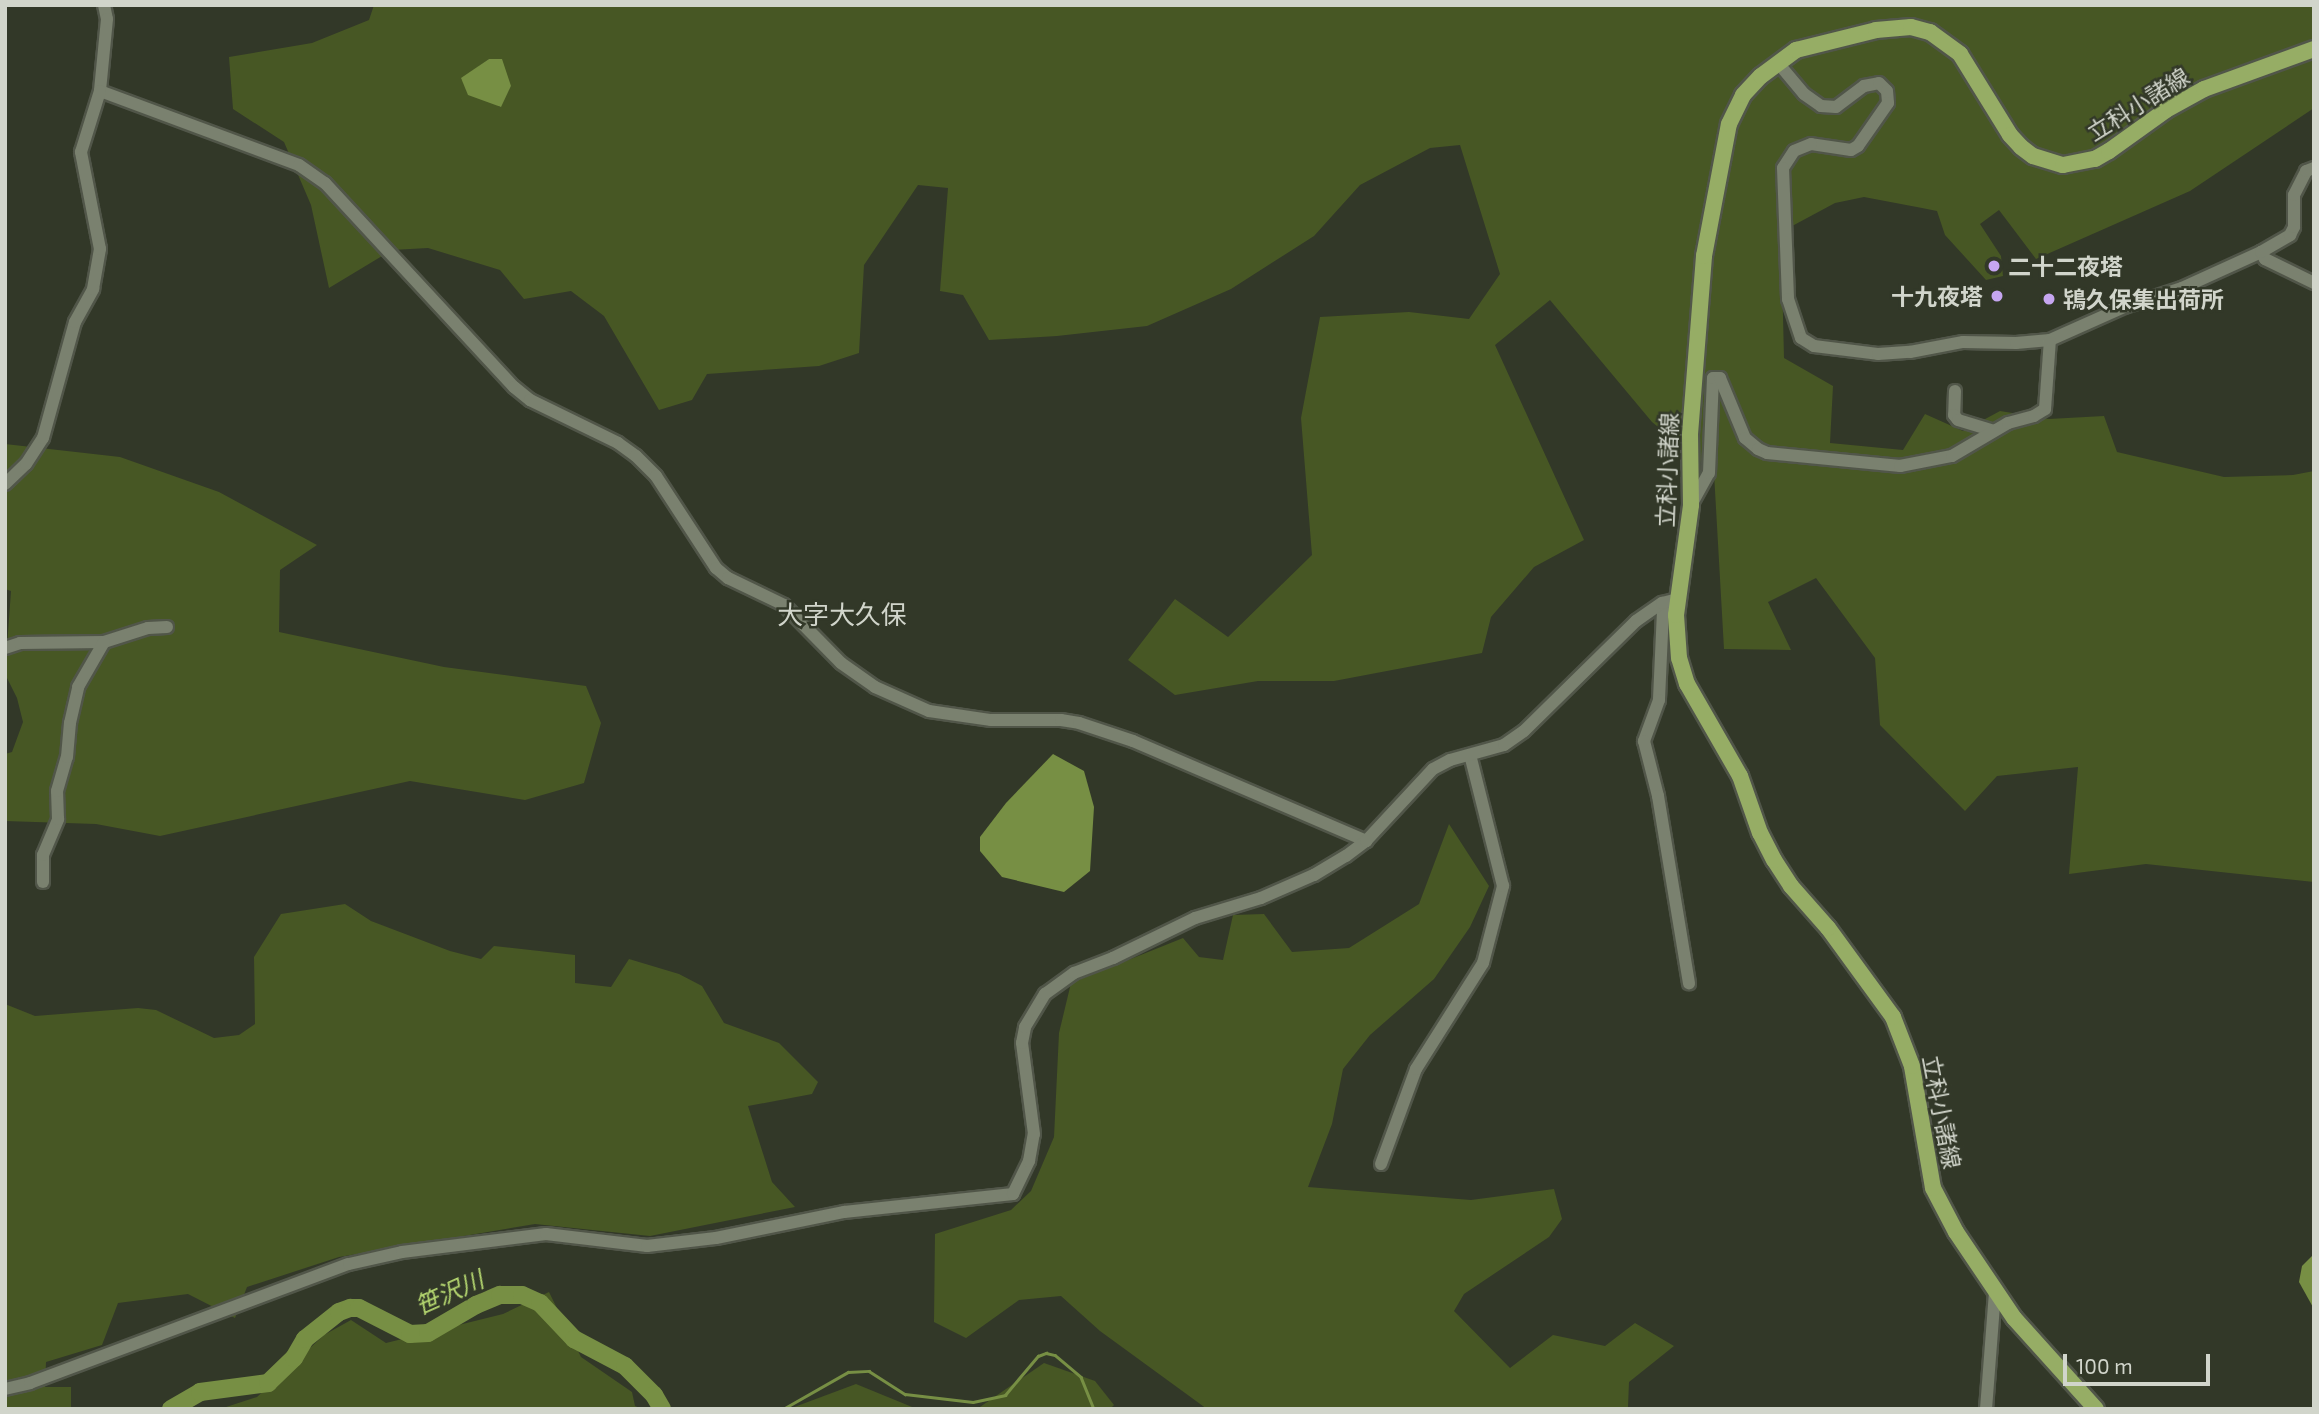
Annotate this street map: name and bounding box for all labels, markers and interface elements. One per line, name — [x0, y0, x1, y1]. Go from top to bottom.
street label: 立科小諸線 — [2082, 62, 2194, 146]
place label: 二十二夜塔 — [2008, 252, 2123, 280]
marker: 二十二夜塔 — [1986, 258, 2002, 274]
place label: 十九夜塔 — [1891, 282, 1983, 310]
place label: 鴇久保集出荷所 — [2063, 285, 2224, 313]
marker: 十九夜塔 — [1989, 288, 2005, 304]
marker: 鴇久保集出荷所 — [2041, 291, 2057, 307]
street label: 立科小諸線 — [1651, 412, 1683, 528]
district label: 大字大久保 — [777, 598, 907, 630]
street label: 立科小諸線 — [1917, 1053, 1967, 1171]
water label: 笹沢川 — [410, 1264, 488, 1320]
scale bar — [2067, 1340, 2214, 1384]
text: 100 m — [2076, 1353, 2133, 1378]

